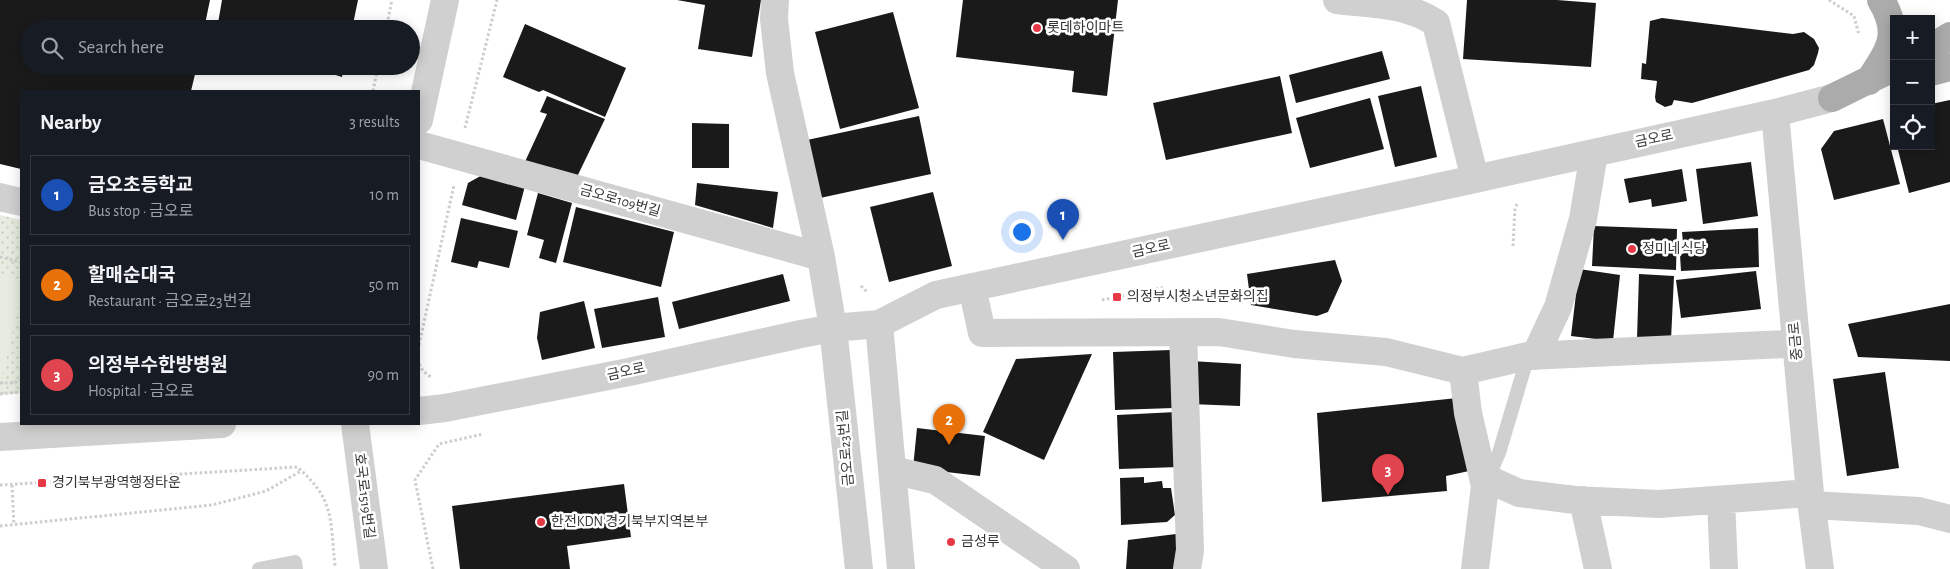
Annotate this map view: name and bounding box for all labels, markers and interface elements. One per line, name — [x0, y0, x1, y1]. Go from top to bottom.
map controls — [1890, 15, 1935, 150]
button: + — [1890, 15, 1935, 60]
search box — [20, 20, 420, 75]
place label: 롯데하이마트 — [1047, 20, 1124, 35]
marker: 롯데하이마트 — [1031, 22, 1043, 34]
icon: search — [38, 34, 66, 62]
text: Search here — [78, 38, 164, 57]
button: − — [1890, 60, 1935, 105]
button: locate — [1890, 105, 1935, 150]
text: Nearby — [40, 112, 101, 133]
text: 3 results — [349, 114, 400, 130]
street label: 금오로 — [1634, 128, 1674, 150]
text: 금오초등학교 — [88, 176, 193, 195]
street label: 금오로109번길 — [578, 182, 662, 219]
text: 1 — [54, 187, 60, 203]
text: 10 m — [370, 187, 399, 203]
pin: 1 — [1047, 199, 1079, 240]
text: Bus stop · 금오로 — [88, 203, 193, 219]
your location — [1009, 219, 1035, 245]
street label: 금오로 — [1131, 238, 1171, 260]
place label: 정미네식당 — [1642, 241, 1707, 256]
marker: 정미네식당 — [1626, 243, 1638, 255]
text: 할매순대국 — [88, 266, 175, 285]
text: 2 — [53, 277, 61, 293]
text: 50 m — [368, 277, 399, 293]
place label: 의정부시청소년문화의집 — [1127, 289, 1269, 304]
marker: 의정부시청소년문화의집 — [1111, 291, 1123, 303]
text: Restaurant · 금오로23번길 — [88, 293, 252, 309]
street label: 중금로 — [1787, 321, 1805, 361]
text: 의정부수한방병원 — [88, 356, 228, 375]
street label: 금오로 — [606, 361, 646, 383]
text: 3 — [54, 367, 60, 383]
text: 90 m — [368, 367, 399, 383]
text: Hospital · 금오로 — [88, 383, 194, 399]
pin: 2 — [933, 404, 965, 445]
street label: 금오로23번길 — [835, 409, 856, 487]
street label: 호국로1519번길 — [352, 452, 377, 540]
pin: 3 — [1372, 454, 1404, 495]
place label: 경기북부광역행정타운 — [52, 475, 181, 490]
marker: 경기북부광역행정타운 — [36, 477, 48, 489]
place label: 한전KDN 경기북부지역본부 — [551, 514, 708, 529]
marker: 한전KDN 경기북부지역본부 — [535, 516, 547, 528]
place label: 금성루 — [961, 534, 1000, 549]
marker: 금성루 — [945, 536, 957, 548]

